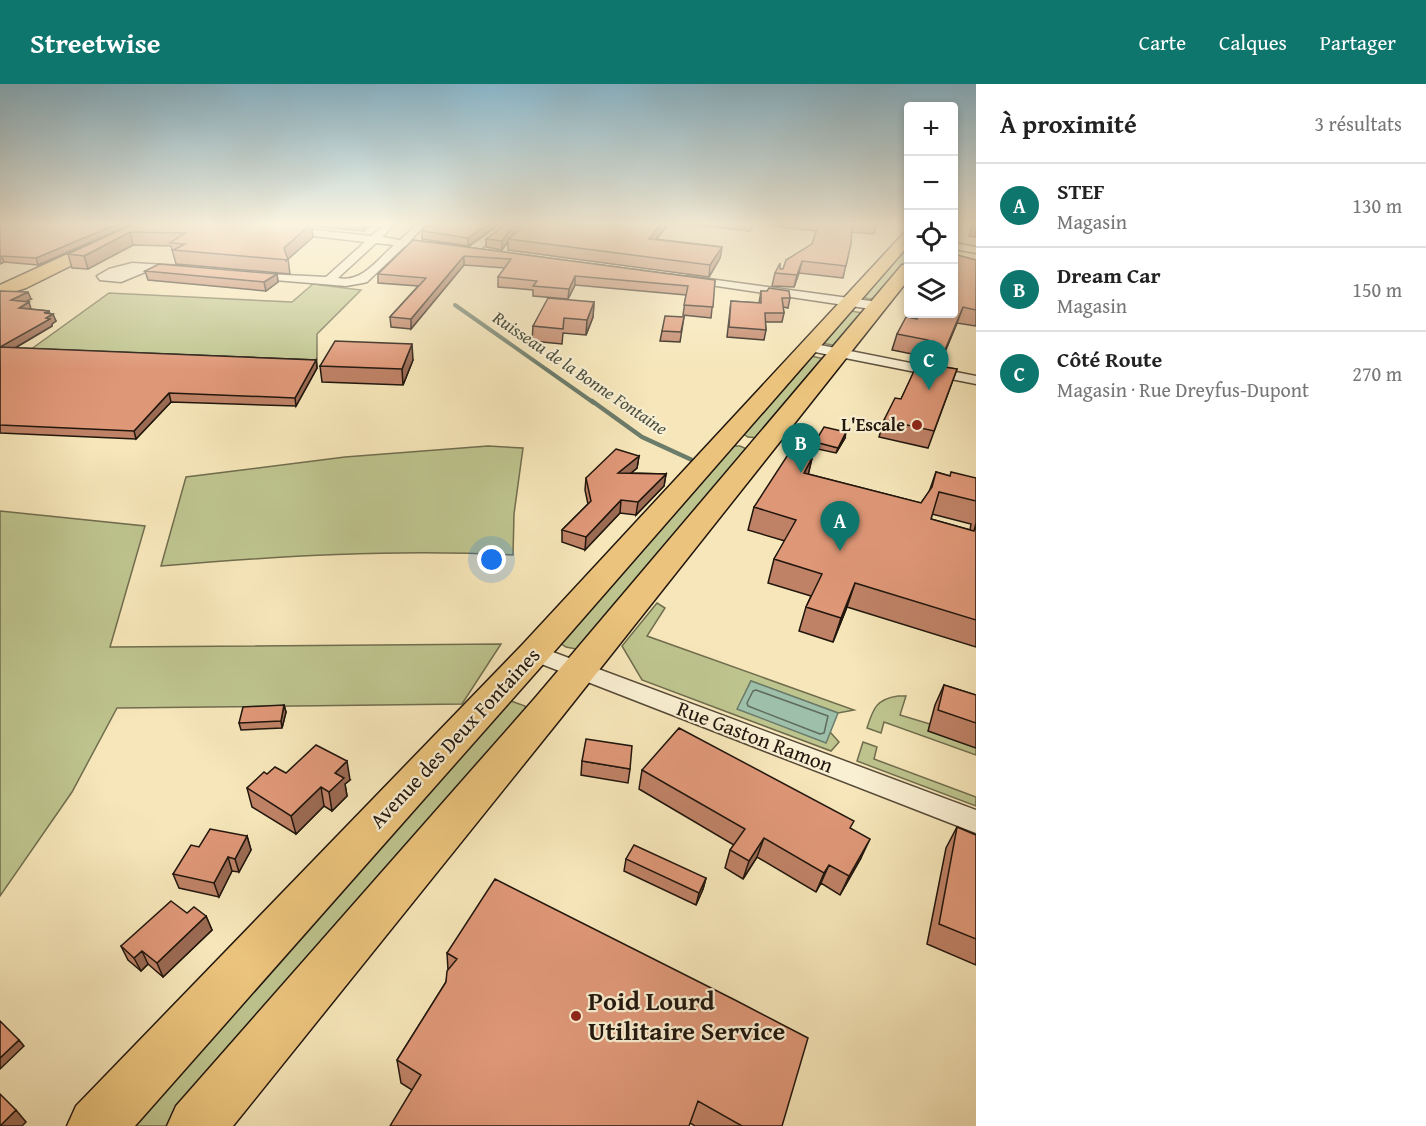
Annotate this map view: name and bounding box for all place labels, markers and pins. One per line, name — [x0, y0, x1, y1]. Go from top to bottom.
pin: C — [910, 340, 948, 390]
place label: L'Escale — [841, 411, 905, 438]
marker: L'Escale — [910, 418, 924, 432]
pin: B — [782, 424, 820, 473]
pin: A — [820, 502, 860, 551]
place label: Poid Lourd Utilitaire Service — [588, 981, 786, 1050]
marker: Poid Lourd Utilitaire Service — [569, 1009, 583, 1023]

